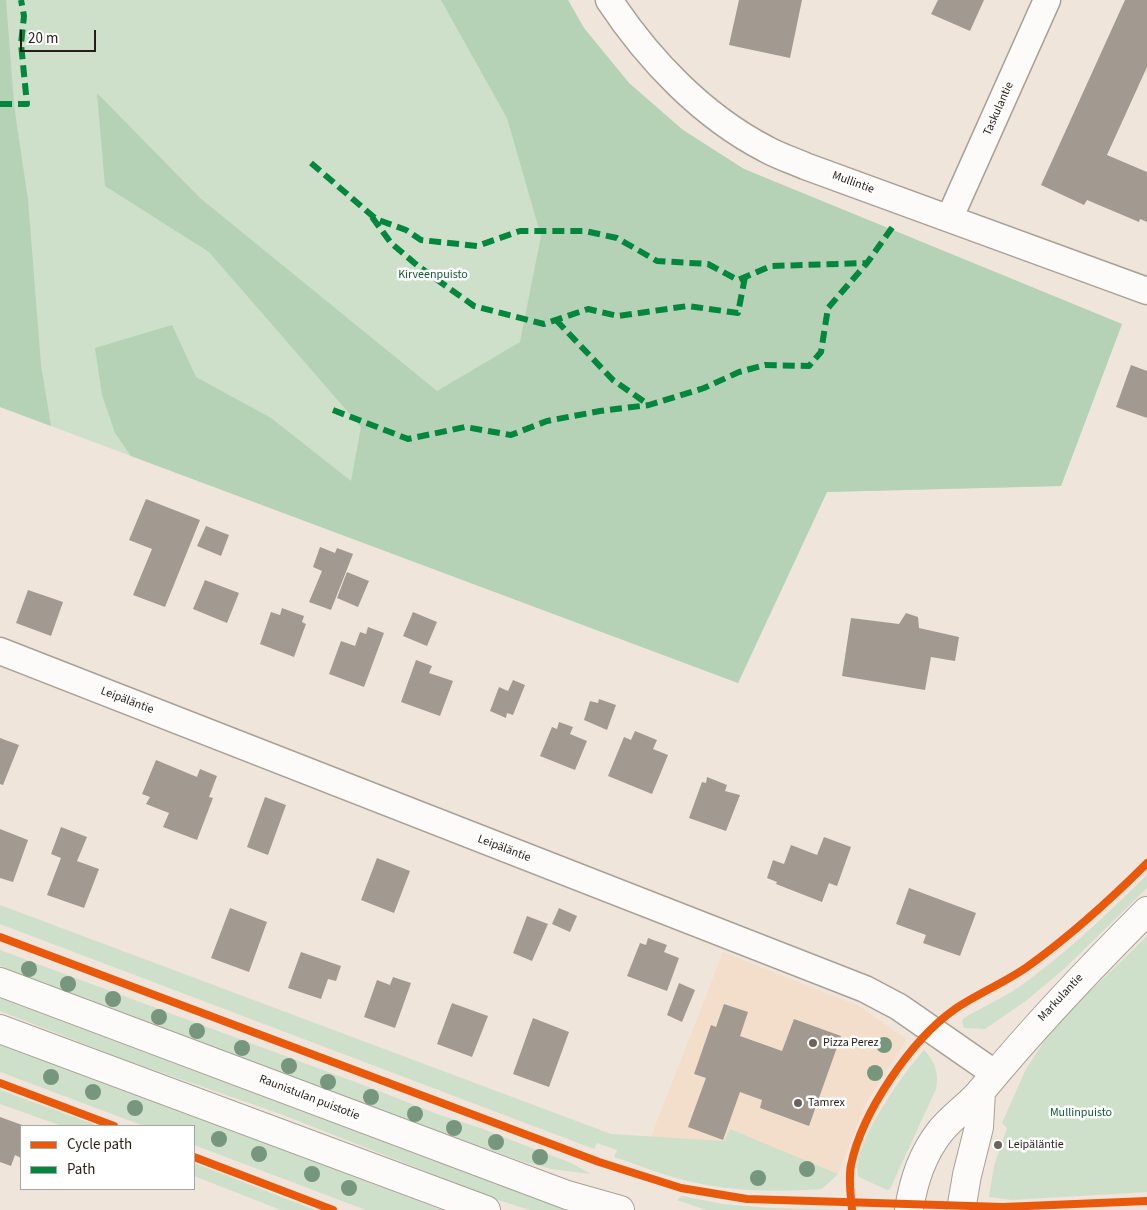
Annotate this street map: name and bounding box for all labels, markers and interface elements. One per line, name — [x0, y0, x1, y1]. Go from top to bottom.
scale bar — [22, 20, 99, 52]
text: 20 m — [28, 28, 58, 49]
street label: Taskulantie — [981, 80, 1017, 138]
street label: Mullintie — [830, 169, 876, 197]
park label: Kirveenpuisto — [398, 268, 468, 282]
street label: Leipäläntie — [98, 684, 156, 718]
street label: Leipäläntie — [475, 832, 533, 866]
street label: Markulantie — [1035, 971, 1087, 1025]
place label: Pizza Perez — [823, 1036, 879, 1050]
marker: Pizza Perez — [807, 1037, 819, 1049]
street label: Raunistulan puistotie — [257, 1072, 361, 1124]
place label: Tamrex — [808, 1096, 845, 1110]
marker: Tamrex — [792, 1097, 804, 1109]
park label: Mullinpuisto — [1050, 1106, 1112, 1120]
legend — [20, 1125, 195, 1190]
text: Cycle path — [67, 1134, 132, 1155]
place label: Leipäläntie — [1008, 1138, 1064, 1152]
marker: Leipäläntie — [992, 1139, 1004, 1151]
text: Path — [67, 1159, 95, 1180]

